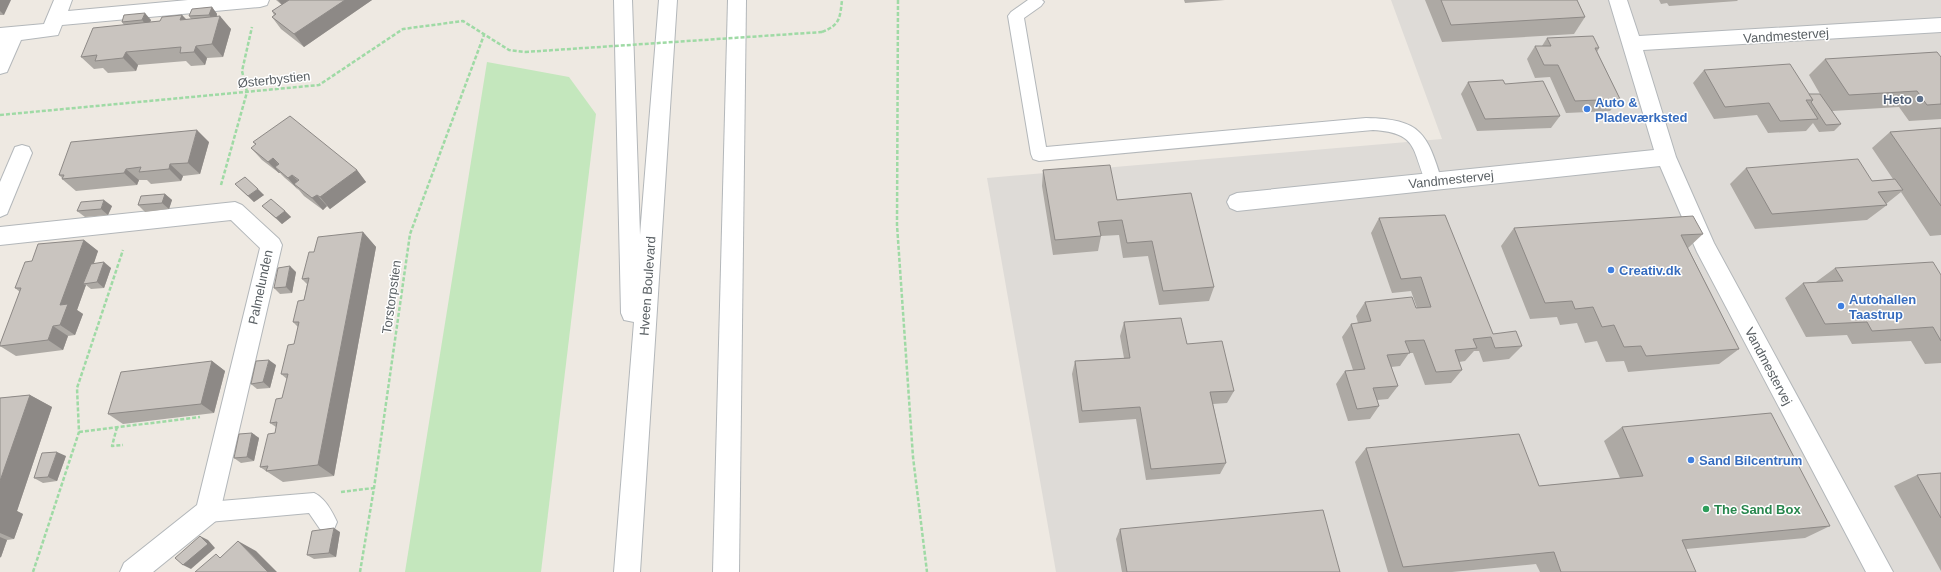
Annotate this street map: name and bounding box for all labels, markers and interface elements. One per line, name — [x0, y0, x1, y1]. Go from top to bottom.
street label: Vandmestervej — [1743, 25, 1829, 46]
street label: Østerbystien — [237, 68, 311, 91]
place label: Heto — [1883, 92, 1912, 107]
marker: Heto — [1915, 94, 1925, 104]
place label: Auto & Pladeværksted — [1595, 95, 1688, 125]
marker: Auto & Pladeværksted — [1582, 104, 1592, 114]
street label: Vandmestervej — [1408, 168, 1495, 191]
street label: Hveen Boulevard — [637, 236, 658, 336]
street label: Palmelunden — [245, 248, 276, 326]
street label: Torstorpstien — [379, 259, 404, 335]
place label: Creativ.dk — [1619, 263, 1682, 278]
marker: Creativ.dk — [1606, 265, 1616, 275]
place label: Autohallen Taastrup — [1849, 292, 1916, 322]
marker: Autohallen Taastrup — [1836, 301, 1846, 311]
street label: Vandmestervej — [1742, 325, 1795, 408]
place label: Sand Bilcentrum — [1699, 453, 1802, 468]
marker: Sand Bilcentrum — [1686, 455, 1696, 465]
place label: The Sand Box — [1714, 502, 1801, 517]
marker: The Sand Box — [1701, 504, 1711, 514]

